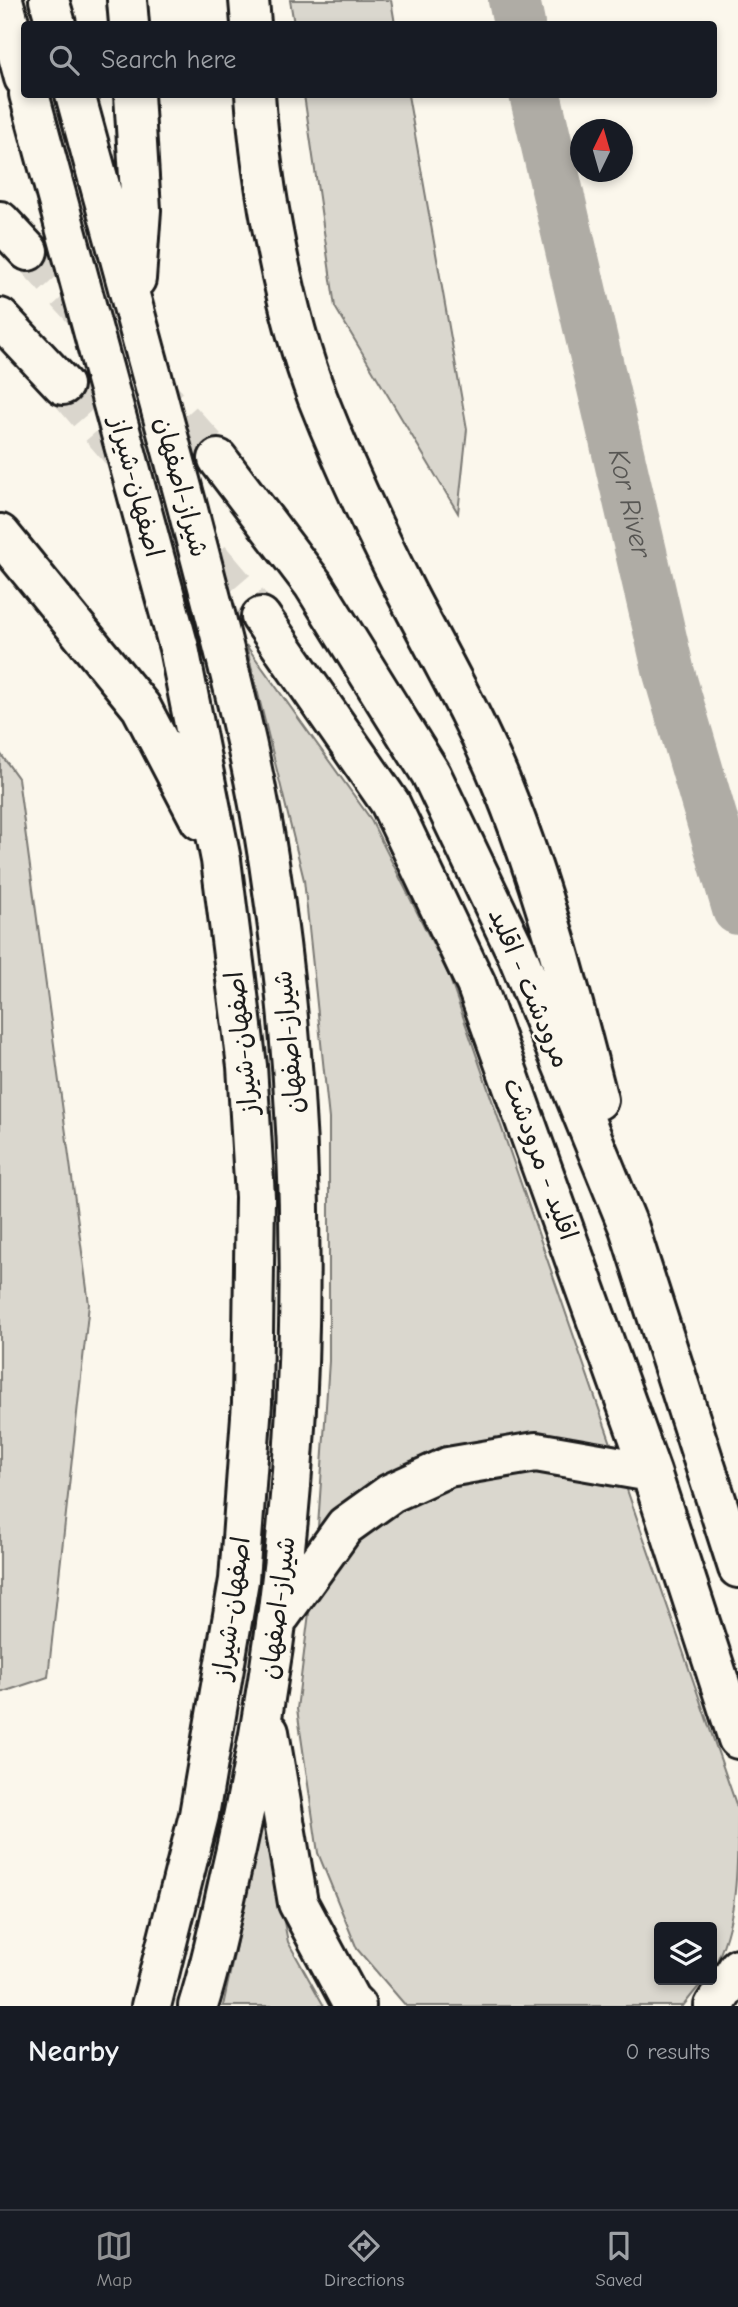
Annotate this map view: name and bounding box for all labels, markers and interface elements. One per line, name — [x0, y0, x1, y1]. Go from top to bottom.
search box — [21, 21, 717, 98]
icon: search — [45, 41, 83, 79]
text: Search here — [101, 45, 236, 75]
north arrow — [570, 119, 633, 182]
street label: اصفهان-شیراز — [102, 412, 169, 560]
street label: شیراز-اصفهان — [148, 414, 214, 560]
water label: Kor River — [602, 446, 658, 563]
street label: مرودشت - اقلید — [482, 904, 576, 1072]
street label: شیراز-اصفهان — [268, 969, 310, 1115]
street label: اصفهان-شیراز — [220, 970, 265, 1118]
street label: اقلید - مرودشت — [497, 1074, 583, 1244]
street label: اصفهان-شیراز — [207, 1535, 257, 1683]
street label: شیراز-اصفهان — [254, 1535, 302, 1681]
map controls — [654, 1922, 717, 1985]
button: layers — [654, 1922, 717, 1985]
text: Nearby — [28, 2034, 119, 2069]
text: 0 results — [626, 2038, 710, 2065]
tab: Map — [95, 2227, 133, 2291]
tab: Directions — [324, 2227, 404, 2291]
tab: Saved — [595, 2227, 643, 2291]

